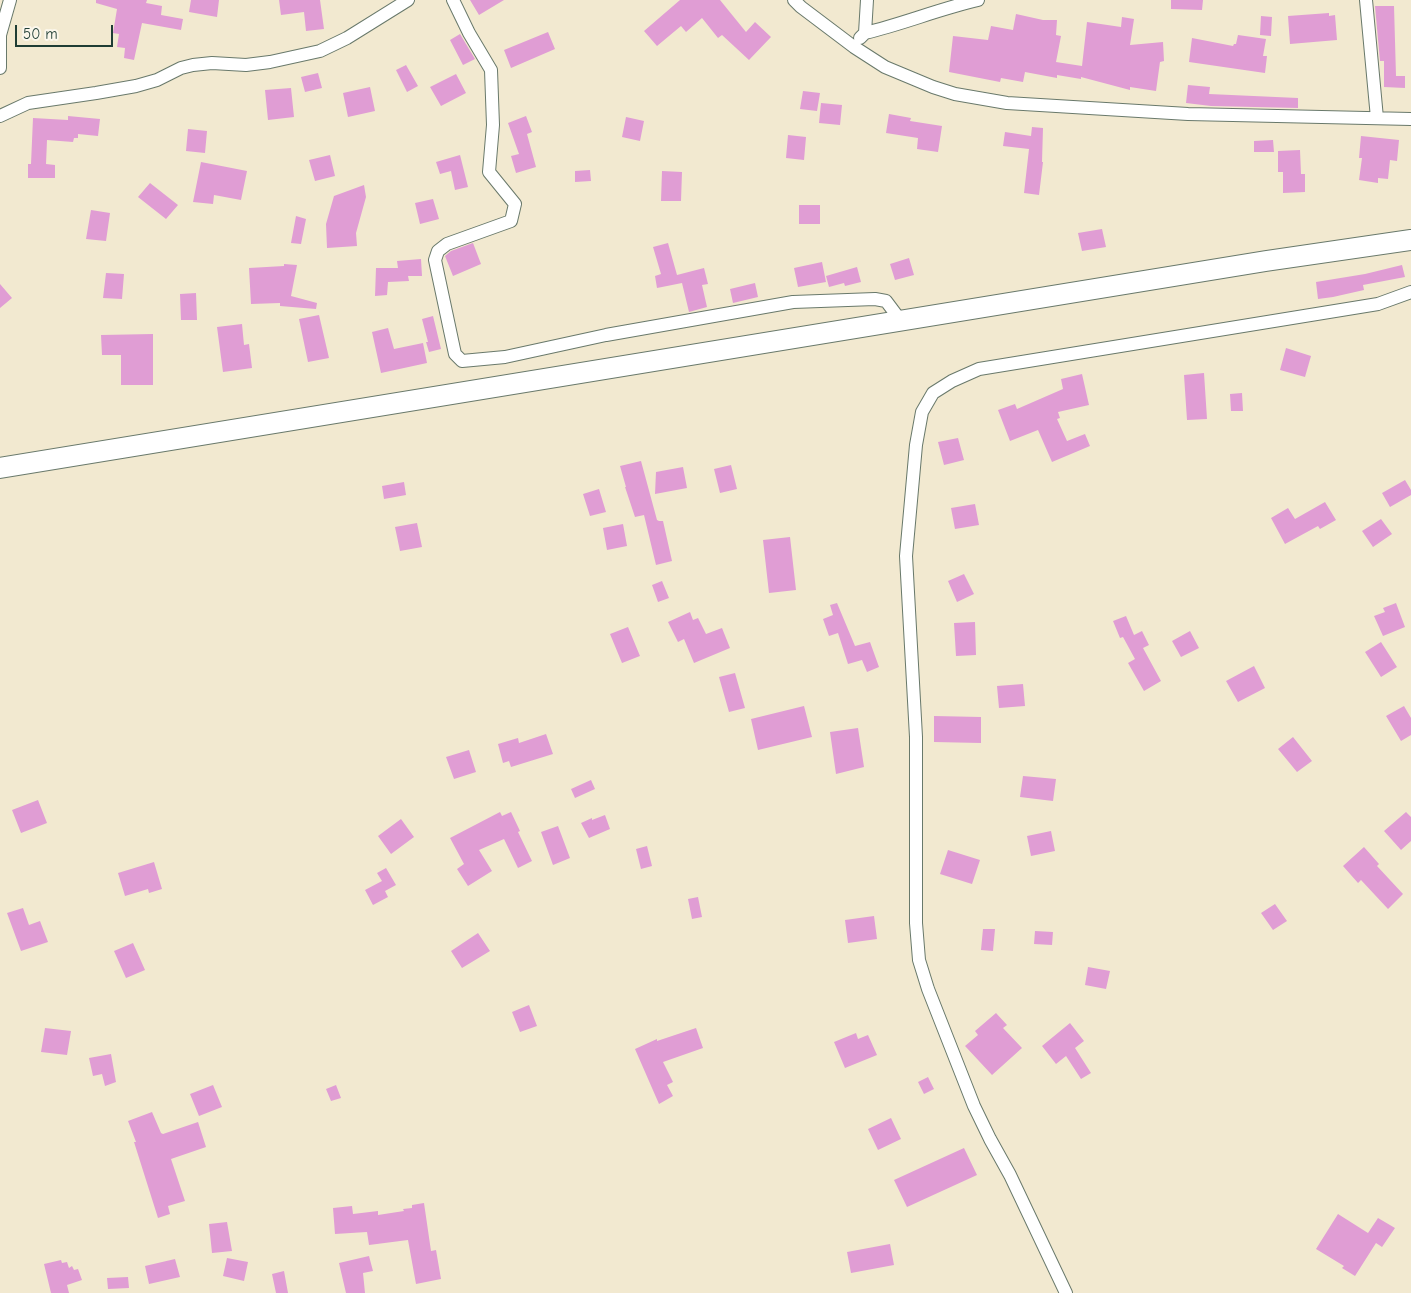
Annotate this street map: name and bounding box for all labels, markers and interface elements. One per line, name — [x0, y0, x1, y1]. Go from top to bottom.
scale bar — [18, 15, 115, 47]
text: 50 m — [23, 25, 58, 43]

